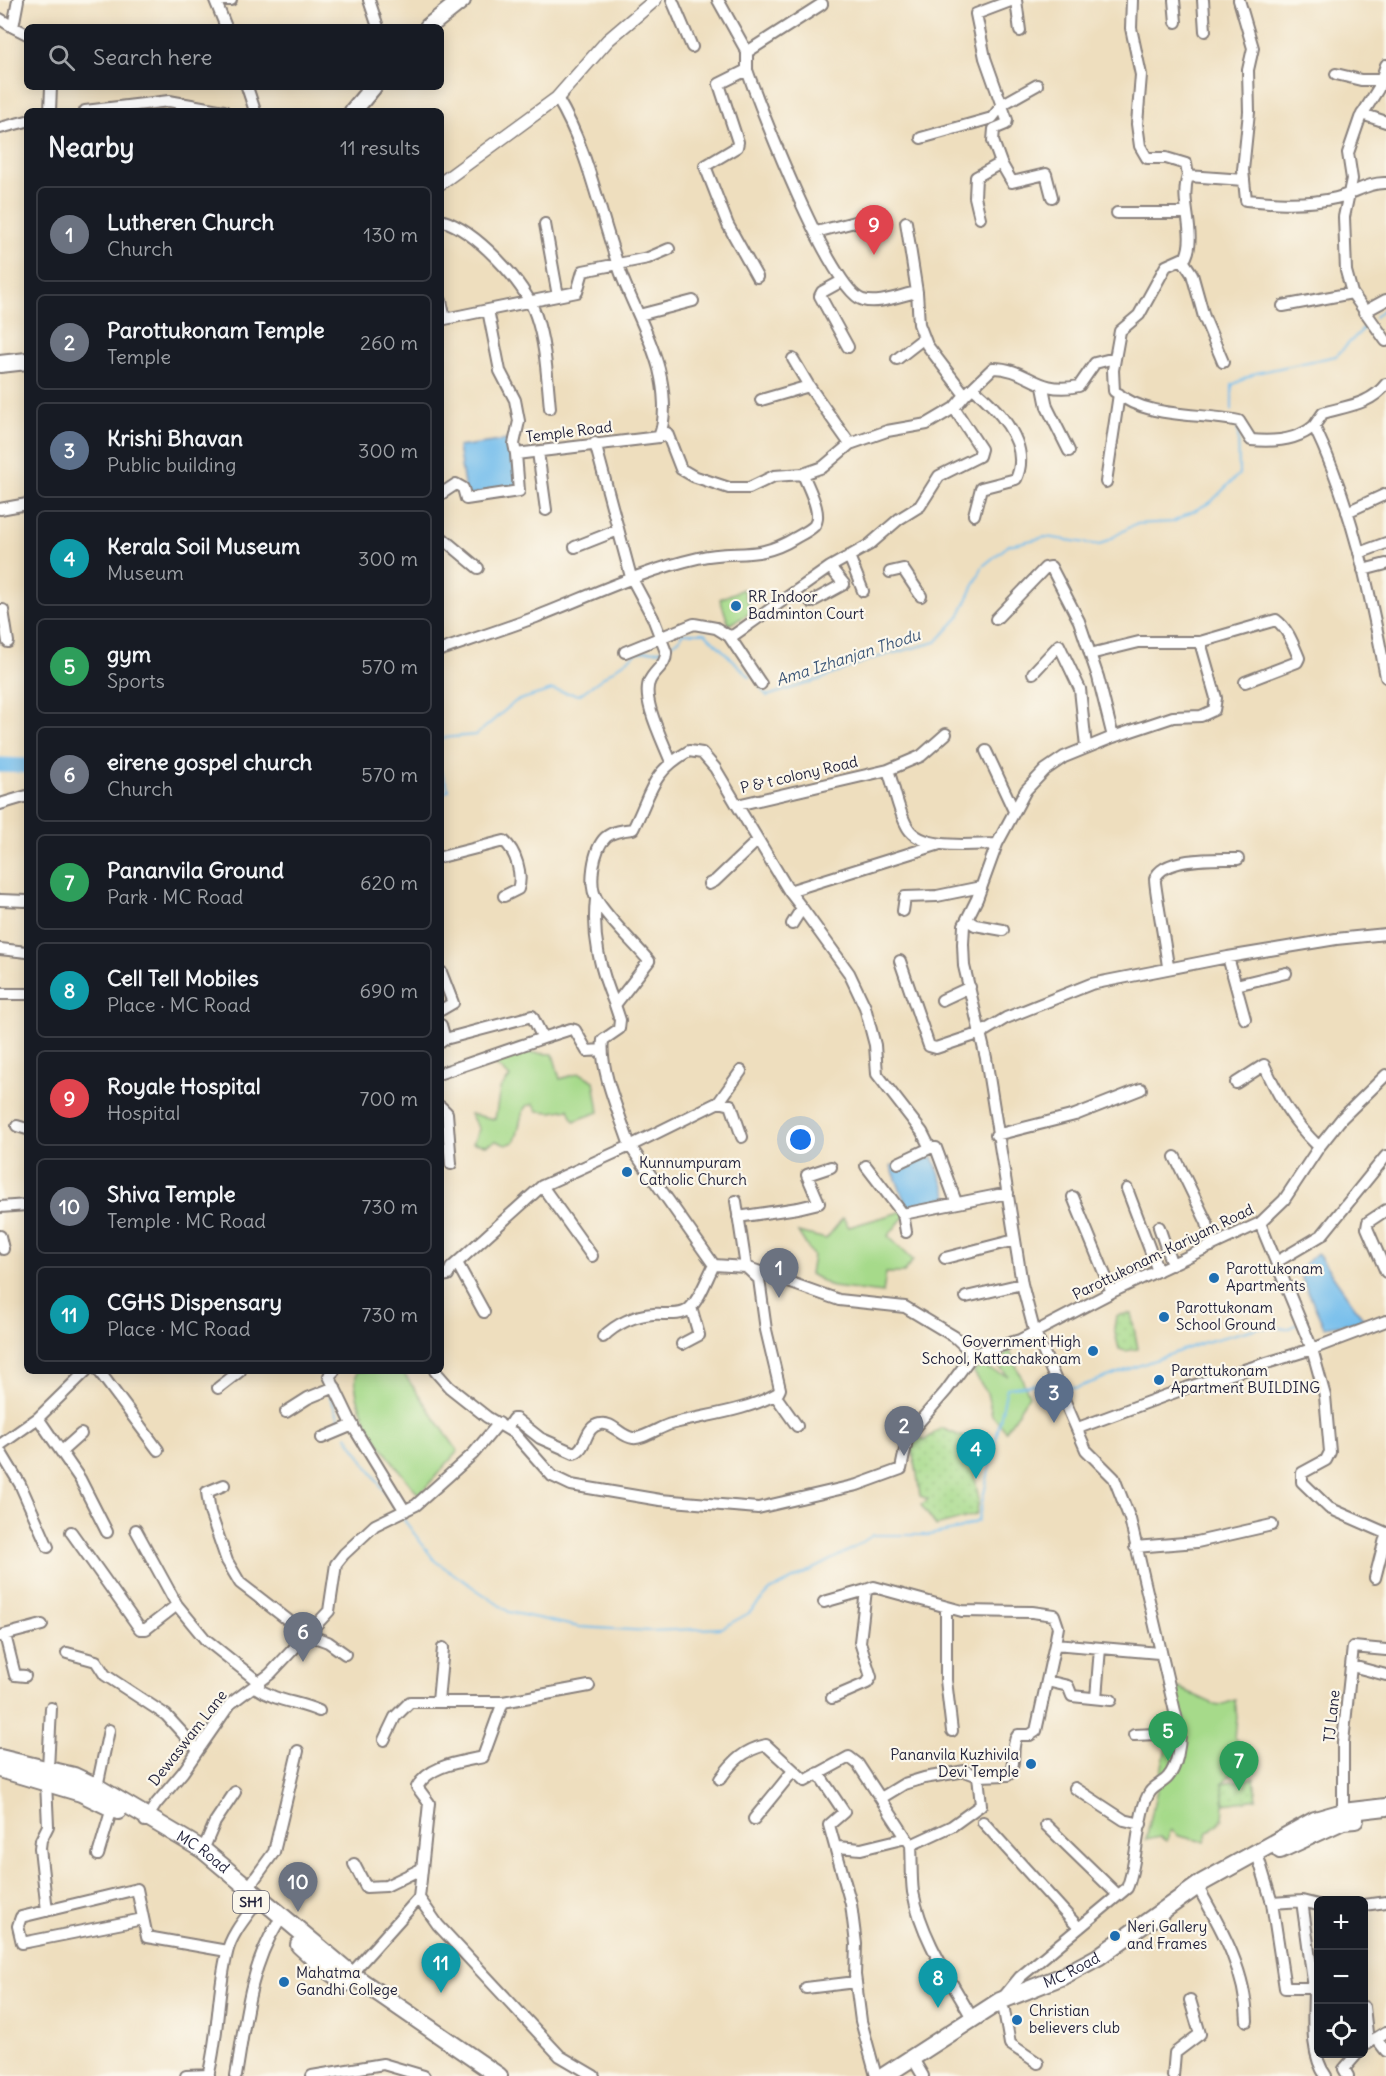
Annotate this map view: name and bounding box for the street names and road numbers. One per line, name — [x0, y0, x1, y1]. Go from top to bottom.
street label: Temple Road — [525, 417, 613, 446]
street label: P & t colony Road — [738, 752, 860, 797]
street label: Parottukonam-Kariyam Road — [1069, 1199, 1257, 1304]
street label: Dewaswam Lane — [144, 1686, 231, 1789]
street label: TJ Lane — [1319, 1689, 1344, 1743]
street label: MC Road — [173, 1826, 234, 1877]
road number: SH1 — [233, 1891, 269, 1913]
street label: MC Road — [1040, 1948, 1103, 1992]

